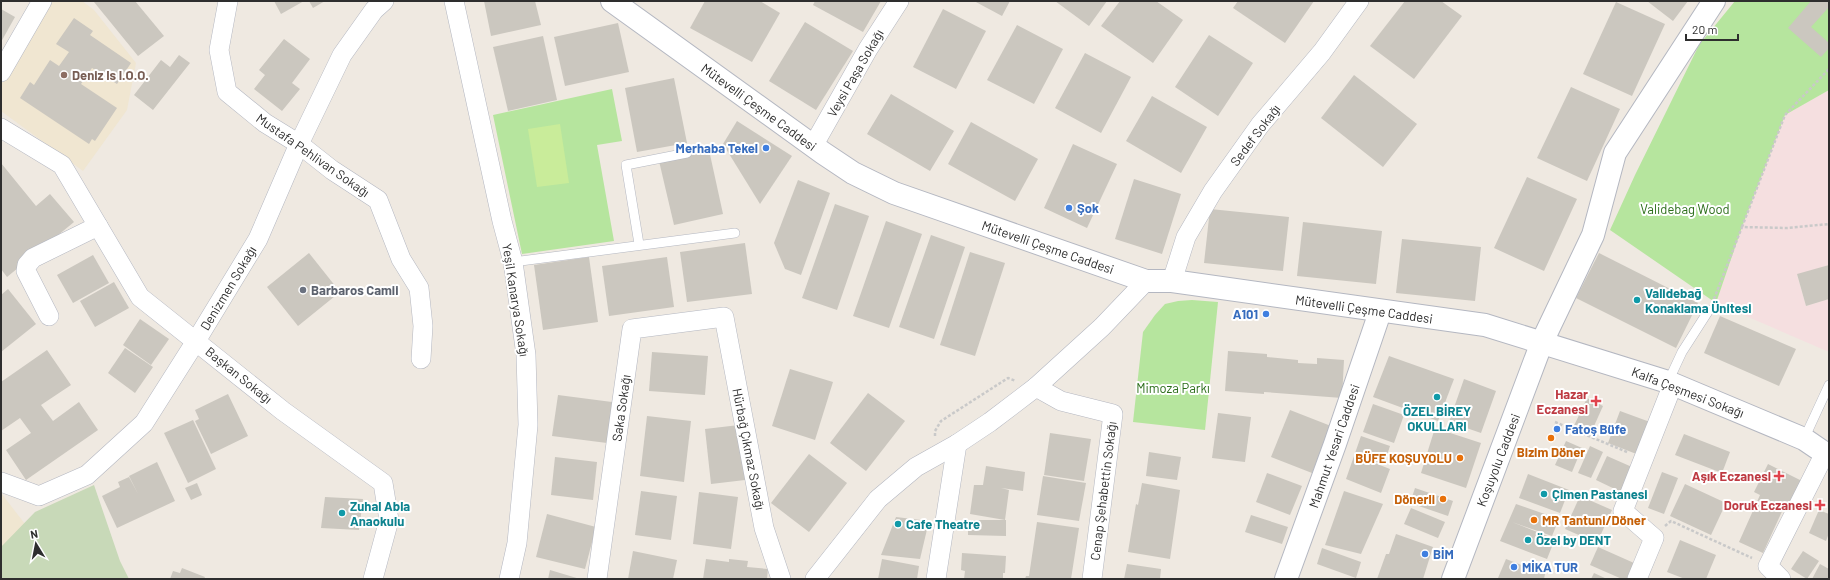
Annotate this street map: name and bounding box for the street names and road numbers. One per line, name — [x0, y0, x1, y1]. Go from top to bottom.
street label: Veysi Paşa Sokağı — [823, 26, 887, 120]
street label: Mütevelli Çeşme Caddesi — [698, 60, 820, 154]
street label: Sedef Sokağı — [1227, 101, 1283, 169]
street label: Mustafa Pehlivan Sokağı — [253, 110, 373, 200]
street label: Mütevelli Çeşme Caddesi — [980, 217, 1116, 277]
street label: Yeşil Kanarya Sokağı — [499, 242, 533, 358]
street label: Denizmen Sokağı — [196, 243, 260, 333]
street label: Mütevelli Çeşme Caddesi — [1294, 291, 1434, 327]
street label: Başkan Sokağı — [202, 343, 276, 407]
street label: Kalfa Çeşmesi Sokağı — [1629, 363, 1747, 421]
street label: Saka Sokağı — [608, 374, 634, 442]
street label: Mahmut Yesari Caddesi — [1305, 382, 1363, 510]
street label: Hürbağ Çıkmaz Sokağı — [729, 387, 769, 511]
street label: Koşuyolu Caddesi — [1473, 411, 1523, 509]
street label: Cenap Şehabettin Sokağı — [1087, 421, 1119, 561]

